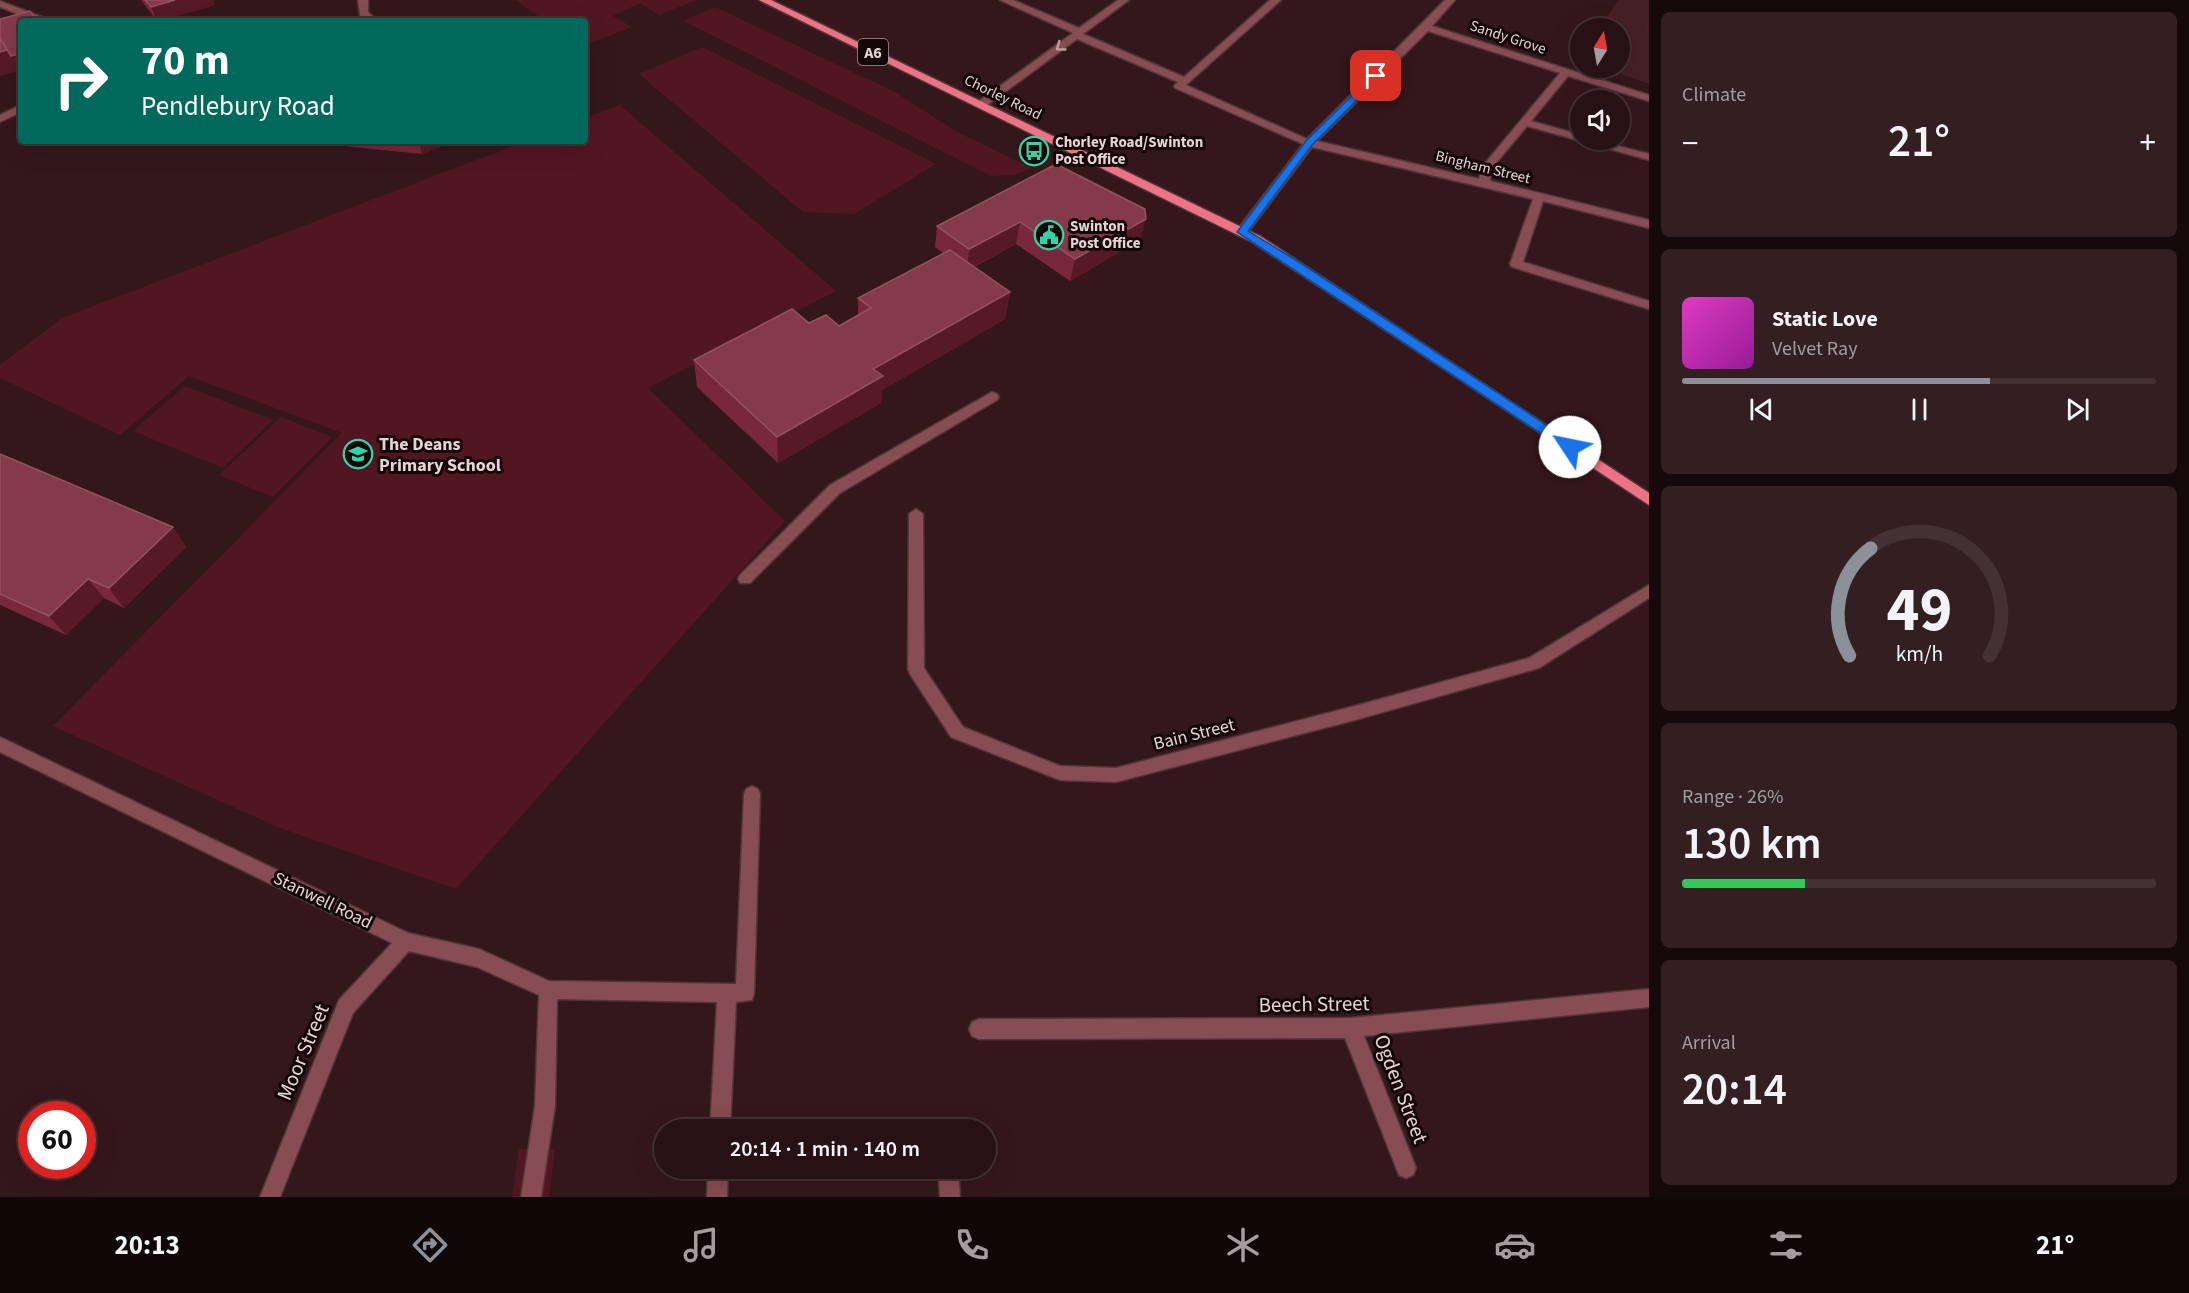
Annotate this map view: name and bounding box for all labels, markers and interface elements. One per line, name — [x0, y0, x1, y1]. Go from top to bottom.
street label: Sandy Grove — [1467, 15, 1549, 60]
north arrow — [1570, 18, 1630, 78]
map controls — [1570, 18, 1630, 150]
text: 70 m — [141, 31, 230, 91]
road number: A6 — [858, 39, 888, 65]
one-way arrow — [1056, 40, 1067, 51]
icon: right — [42, 42, 120, 120]
pin — [1350, 50, 1401, 101]
icon: arrive — [1359, 59, 1392, 92]
street label: Chorley Road — [961, 70, 1045, 125]
text: Climate — [1682, 81, 1746, 109]
text: Pendlebury Road — [141, 87, 335, 126]
button: sound — [1570, 90, 1630, 150]
text: 21° — [1888, 110, 1950, 174]
text: − — [1682, 120, 1698, 167]
text: + — [2140, 120, 2156, 167]
place label: Chorley Road/Swinton Post Office — [1055, 132, 1203, 170]
bus stop icon: Chorley Road/Swinton Post Office — [1018, 135, 1050, 167]
street label: Bingham Street — [1433, 146, 1532, 189]
place label: Swinton Post Office — [1070, 216, 1141, 254]
public building icon: Swinton Post Office — [1033, 219, 1065, 251]
text: Static Love — [1772, 303, 1878, 335]
text: Velvet Ray — [1772, 335, 1858, 363]
icon: previous — [1745, 393, 1778, 426]
icon: pause — [1903, 393, 1936, 426]
icon: next — [2061, 393, 2094, 426]
position arrow — [1538, 415, 1602, 479]
place label: The Deans Primary School — [379, 432, 501, 478]
school or university icon: The Deans Primary School — [342, 438, 374, 470]
text: 49 — [1886, 566, 1952, 655]
text: km/h — [1895, 639, 1943, 670]
street label: Bain Street — [1151, 712, 1237, 757]
text: Range · 26% — [1682, 783, 1783, 811]
text: 130 km — [1682, 812, 1822, 876]
street label: Stanwell Road — [269, 866, 376, 935]
street label: Beech Street — [1258, 988, 1370, 1020]
street label: Moor Street — [269, 999, 337, 1105]
text: Arrival — [1682, 1029, 1736, 1057]
street label: Ogden Street — [1366, 1030, 1436, 1148]
text: 20:14 — [1682, 1058, 1787, 1122]
speed limit sign: 60 — [18, 1101, 96, 1179]
text: 20:14 · 1 min · 140 m — [730, 1133, 920, 1165]
icon: directions — [409, 1224, 451, 1266]
icon: music — [680, 1224, 722, 1266]
icon: phone — [951, 1224, 993, 1266]
icon: climate — [1222, 1224, 1264, 1266]
icon: car — [1494, 1224, 1536, 1266]
icon: filters — [1765, 1224, 1807, 1266]
text: 20:13 — [115, 1226, 180, 1265]
text: 21° — [2036, 1226, 2074, 1265]

